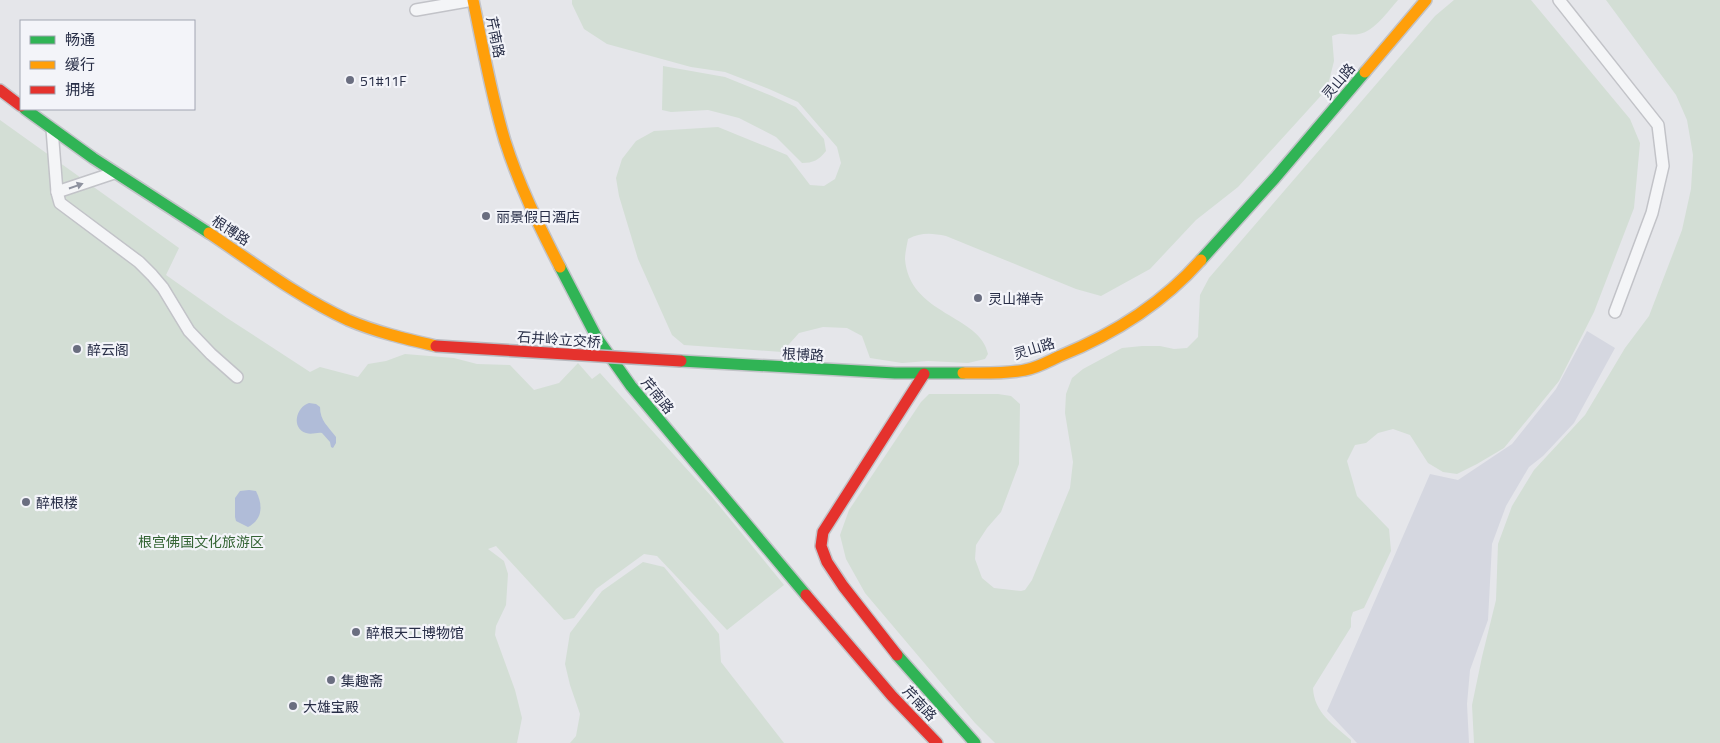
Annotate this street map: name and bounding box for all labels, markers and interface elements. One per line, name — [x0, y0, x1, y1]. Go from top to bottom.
street label: 芹南路 — [482, 14, 510, 60]
legend — [20, 20, 195, 110]
text: 畅通 — [65, 28, 95, 51]
text: 缓行 — [65, 53, 95, 76]
street label: 灵山路 — [1316, 58, 1360, 104]
place label: 51#11F — [360, 70, 407, 91]
marker: 51#11F — [344, 74, 356, 86]
text: 拥堵 — [65, 78, 95, 101]
one-way arrow — [69, 182, 84, 190]
place label: 丽景假日酒店 — [496, 206, 580, 227]
street label: 根博路 — [208, 210, 254, 250]
marker: 丽景假日酒店 — [480, 210, 492, 222]
place label: 灵山禅寺 — [988, 288, 1044, 309]
marker: 灵山禅寺 — [972, 292, 984, 304]
street label: 石井岭立交桥 — [516, 326, 602, 352]
street label: 灵山路 — [1011, 332, 1057, 364]
place label: 醉云阁 — [87, 339, 129, 360]
street label: 根博路 — [781, 342, 825, 366]
marker: 醉云阁 — [71, 343, 83, 355]
street label: 芹南路 — [637, 372, 679, 418]
place label: 醉根楼 — [36, 492, 78, 513]
marker: 醉根楼 — [20, 496, 32, 508]
park label: 根宫佛国文化旅游区 — [138, 531, 264, 552]
place label: 醉根天工博物馆 — [366, 622, 464, 643]
marker: 醉根天工博物馆 — [350, 626, 362, 638]
place label: 集趣斋 — [341, 670, 383, 691]
marker: 集趣斋 — [325, 674, 337, 686]
street label: 芹南路 — [898, 680, 942, 726]
place label: 大雄宝殿 — [303, 696, 359, 717]
marker: 大雄宝殿 — [287, 700, 299, 712]

